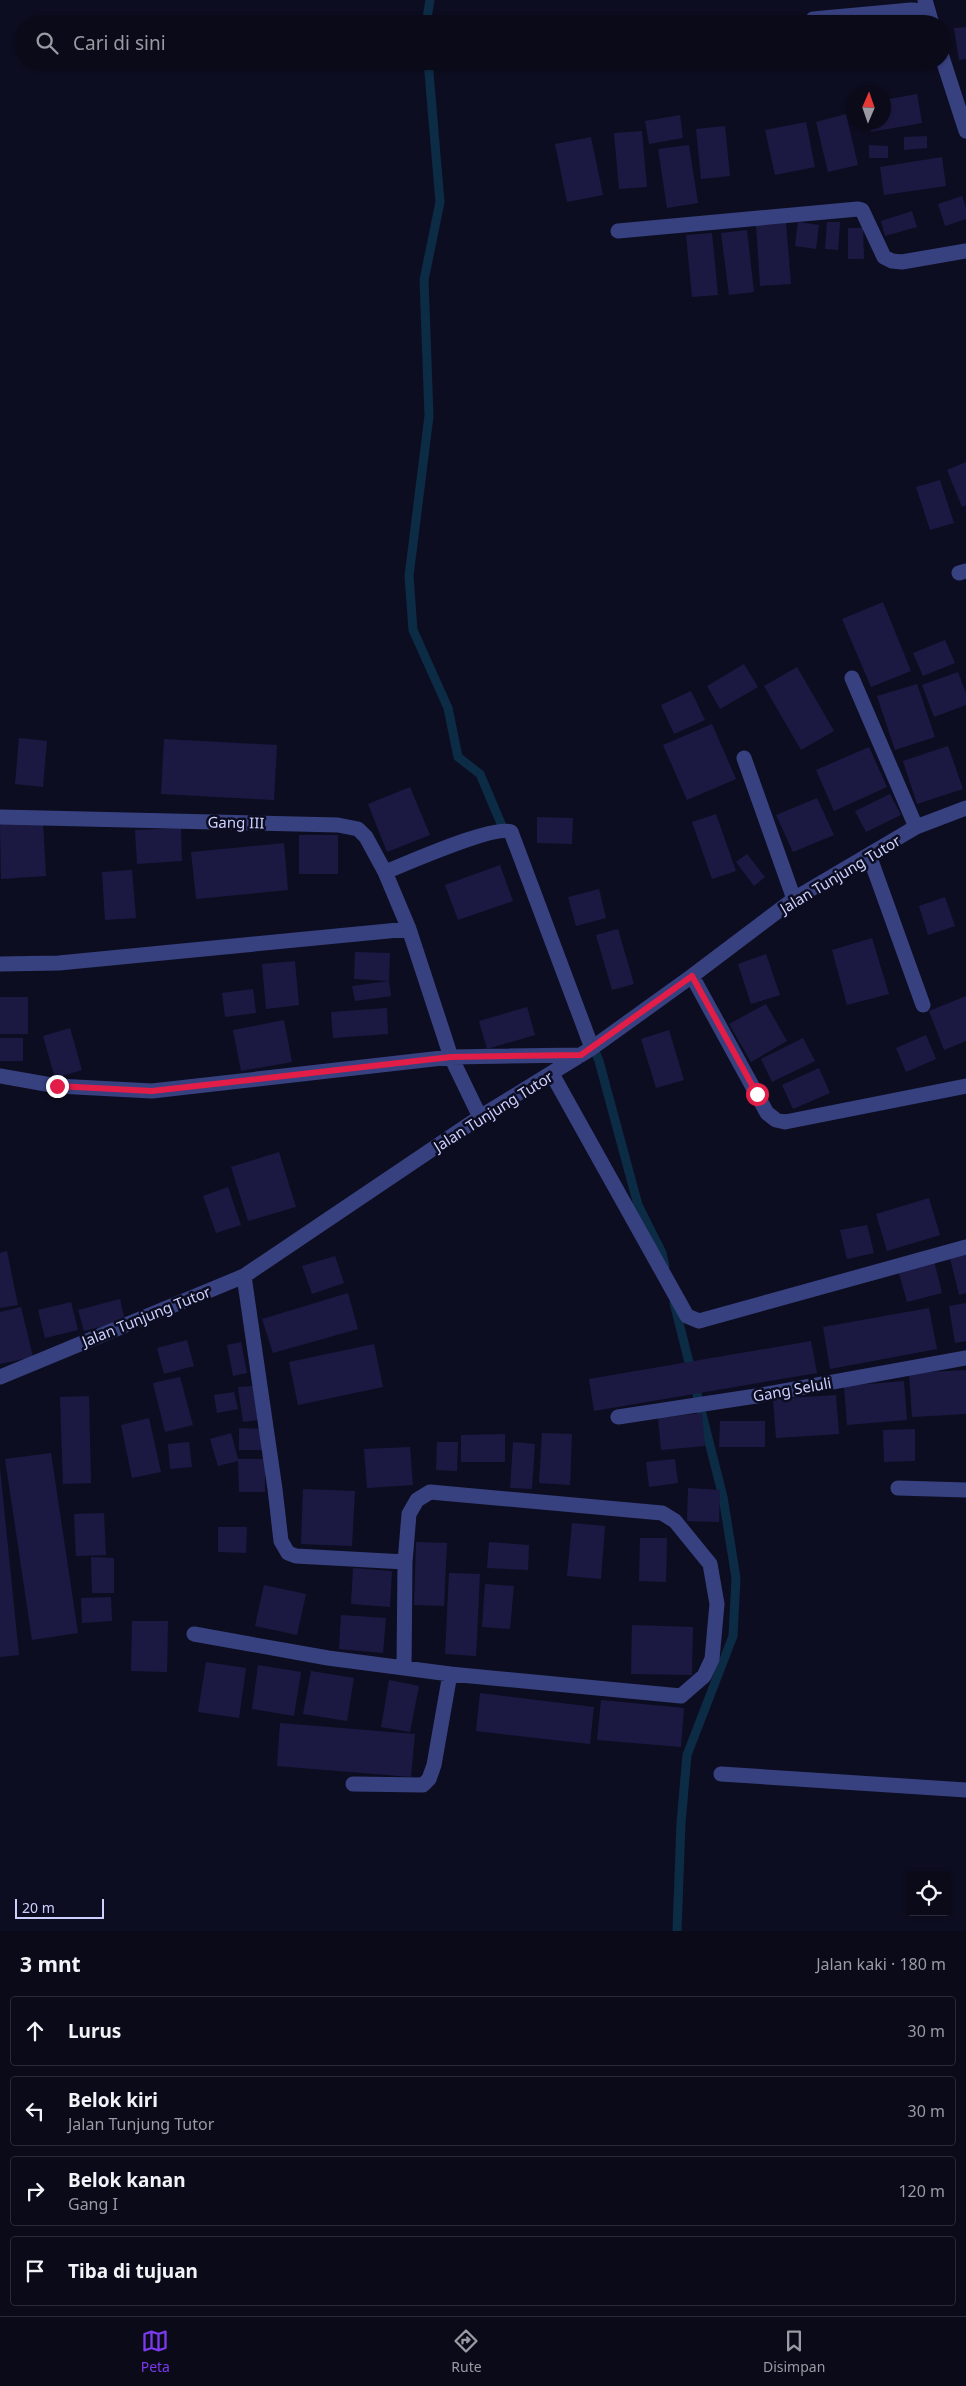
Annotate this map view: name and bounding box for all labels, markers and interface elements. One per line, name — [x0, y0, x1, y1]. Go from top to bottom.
search box — [15, 15, 951, 70]
icon: search — [33, 29, 61, 57]
text: Cari di sini — [73, 30, 166, 56]
north arrow — [846, 85, 891, 130]
street label: Gang III — [207, 812, 265, 832]
street label: Jalan Tunjung Tutor — [774, 830, 904, 919]
street label: Jalan Tunjung Tutor — [428, 1066, 556, 1157]
route end — [46, 1075, 69, 1098]
route start — [746, 1083, 769, 1106]
street label: Jalan Tunjung Tutor — [77, 1281, 213, 1352]
street label: Gang Seluli — [751, 1372, 833, 1406]
map controls — [906, 1871, 951, 1916]
button: locate — [906, 1871, 951, 1916]
scale bar — [15, 1896, 104, 1919]
text: 20 m — [22, 1898, 55, 1917]
text: 3 mnt — [20, 1950, 81, 1978]
text: Jalan kaki · 180 m — [816, 1953, 946, 1975]
icon: ahead — [21, 2017, 49, 2045]
text: Lurus — [68, 2018, 121, 2044]
text: 30 m — [908, 2020, 945, 2042]
text: Belok kiri — [68, 2087, 158, 2113]
icon: left — [21, 2097, 49, 2125]
text: 30 m — [908, 2100, 945, 2122]
text: Jalan Tunjung Tutor — [68, 2113, 214, 2135]
text: Belok kanan — [68, 2167, 185, 2193]
icon: right — [21, 2177, 49, 2205]
text: 120 m — [898, 2180, 945, 2202]
text: Gang I — [68, 2193, 118, 2215]
icon: arrive — [21, 2257, 49, 2285]
text: Tiba di tujuan — [68, 2258, 198, 2284]
tab: Peta — [141, 2327, 170, 2376]
tab: Rute — [451, 2327, 482, 2376]
tab: Disimpan — [763, 2327, 825, 2376]

